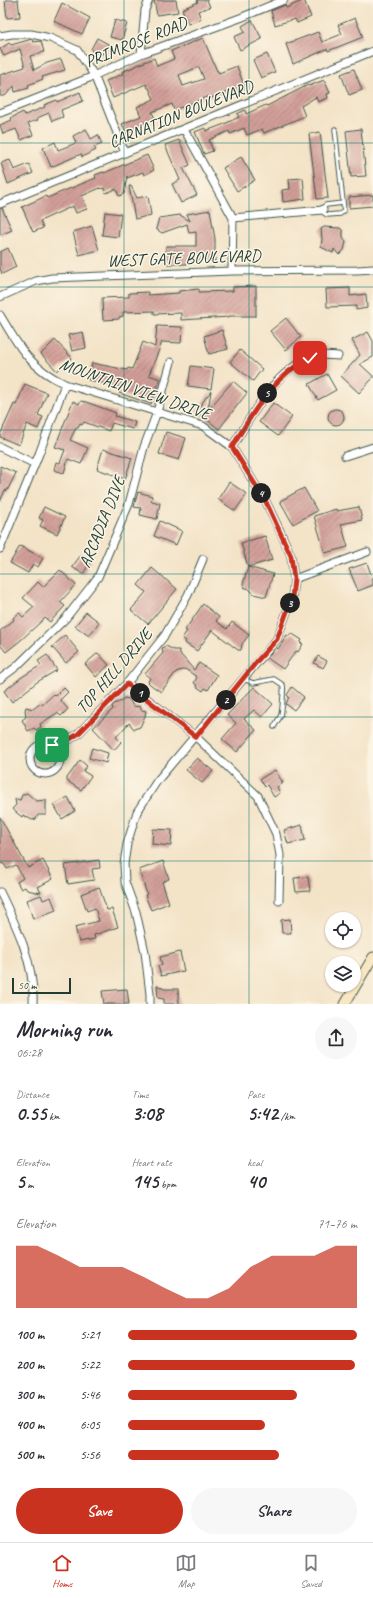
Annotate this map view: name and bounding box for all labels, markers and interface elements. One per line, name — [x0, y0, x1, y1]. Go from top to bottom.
street label: PRIMROSE ROAD — [82, 11, 192, 72]
street label: CARNATION BOULEVARD — [106, 75, 258, 153]
street label: WEST GATE BOULEVARD — [107, 245, 263, 271]
pin — [293, 341, 327, 375]
icon: check — [299, 347, 321, 369]
street label: MOUNTAIN VIEW DRIVE — [57, 353, 216, 426]
pin: 5 — [257, 383, 277, 403]
text: 5 — [265, 386, 269, 400]
street label: ARCADIA DIVE — [74, 471, 131, 571]
pin: 4 — [251, 483, 271, 503]
text: 4 — [259, 486, 263, 500]
pin: 3 — [280, 593, 300, 613]
text: 3 — [288, 596, 292, 610]
street label: TOP HILL DRIVE — [71, 623, 158, 718]
pin: 1 — [130, 683, 150, 703]
text: 1 — [138, 686, 142, 700]
pin: 2 — [216, 690, 236, 710]
text: 2 — [224, 693, 228, 707]
pin — [35, 728, 69, 762]
icon: arrive — [41, 734, 63, 756]
map controls — [325, 912, 361, 992]
button: locate — [325, 912, 361, 948]
button: layers — [325, 956, 361, 992]
scale bar — [12, 976, 71, 995]
text: 50 m — [18, 978, 37, 992]
text: Morning run — [16, 1016, 112, 1044]
button: share — [315, 1017, 357, 1059]
text: 06:28 — [16, 1045, 42, 1061]
text: Distance — [16, 1087, 49, 1101]
text: Time — [132, 1087, 149, 1101]
text: Pace — [247, 1087, 264, 1101]
text: 0.55 — [16, 1101, 46, 1126]
text: 3:08 — [132, 1101, 163, 1126]
text: 5:42 — [247, 1101, 278, 1126]
text: km — [46, 1109, 60, 1123]
text: /km — [278, 1109, 295, 1123]
text: Elevation — [16, 1155, 50, 1169]
text: Heart rate — [132, 1155, 172, 1169]
text: kcal — [247, 1155, 262, 1169]
text: 5 — [16, 1169, 25, 1194]
text: 145 — [132, 1169, 158, 1194]
text: 40 — [247, 1169, 265, 1194]
text: m — [25, 1177, 34, 1191]
text: bpm — [158, 1177, 176, 1191]
text: Elevation — [16, 1216, 56, 1232]
text: 71–76 m — [317, 1216, 357, 1232]
text: 100 m — [16, 1327, 44, 1343]
text: 5:21 — [80, 1327, 100, 1343]
text: 200 m — [16, 1357, 44, 1373]
text: 5:22 — [80, 1357, 100, 1373]
text: 300 m — [16, 1387, 44, 1403]
text: 5:46 — [80, 1387, 100, 1403]
text: 400 m — [16, 1417, 44, 1433]
text: 6:05 — [80, 1417, 100, 1433]
text: 500 m — [16, 1447, 44, 1463]
text: 5:56 — [80, 1447, 100, 1463]
button: Save — [16, 1488, 183, 1534]
button: Share — [191, 1488, 357, 1534]
tab: Home — [51, 1552, 73, 1590]
tab: Map — [175, 1552, 197, 1590]
tab: Saved — [300, 1552, 322, 1590]

